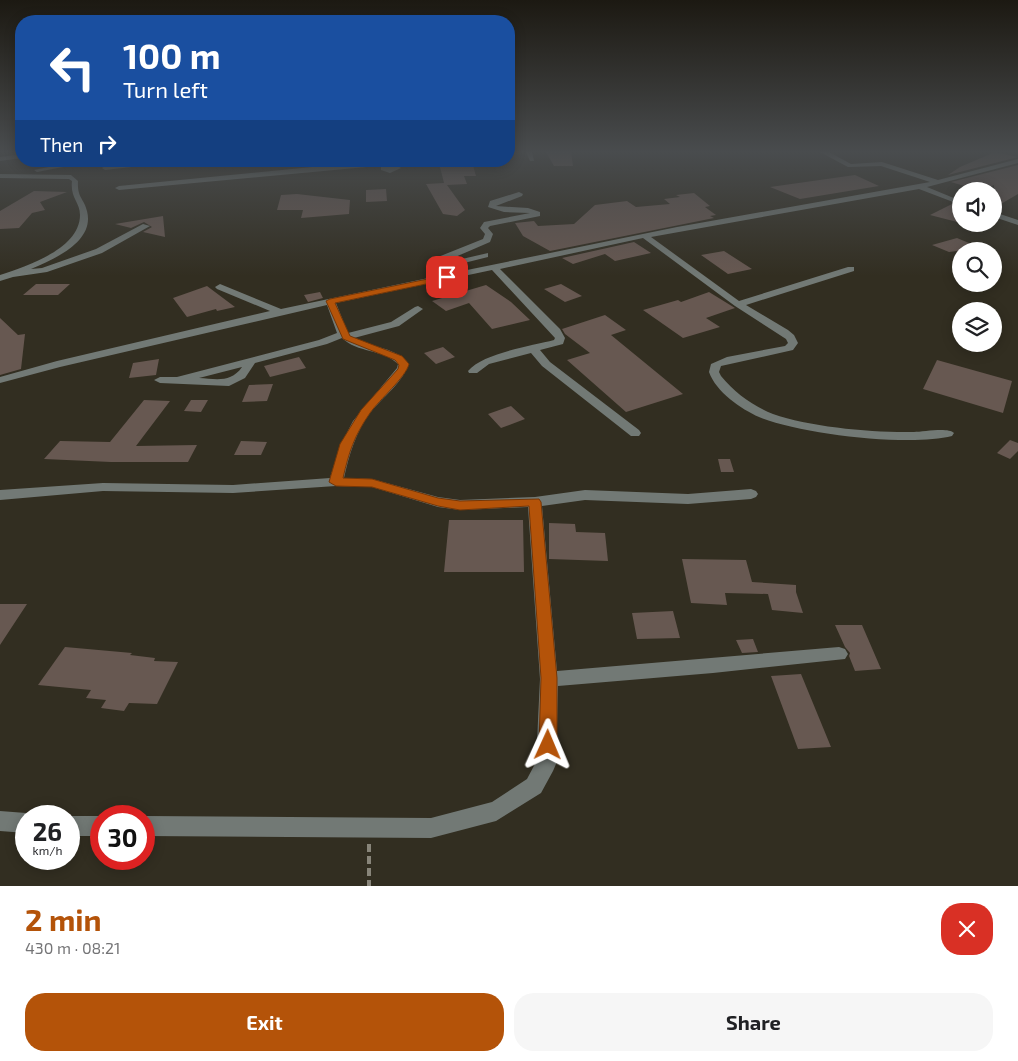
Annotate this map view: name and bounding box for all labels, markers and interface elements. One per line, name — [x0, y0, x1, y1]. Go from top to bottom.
text: 100 m — [123, 34, 221, 76]
icon: left — [40, 35, 105, 100]
text: Turn left — [123, 76, 208, 102]
icon: right — [93, 130, 121, 158]
text: Then — [40, 133, 83, 156]
map controls — [952, 182, 1002, 352]
button: sound — [952, 182, 1002, 232]
button: search — [952, 242, 1002, 292]
pin — [426, 256, 468, 298]
icon: arrive — [433, 263, 461, 291]
button: layers — [952, 302, 1002, 352]
position arrow — [521, 718, 573, 770]
speed limit sign: 30 — [90, 805, 155, 870]
text: 26 — [33, 816, 62, 846]
text: km/h — [33, 843, 62, 857]
text: 2 min — [25, 901, 102, 937]
button: close — [941, 903, 993, 955]
text: 430 m · 08:21 — [25, 938, 120, 957]
button: Exit — [25, 993, 504, 1051]
button: Share — [514, 993, 993, 1051]

